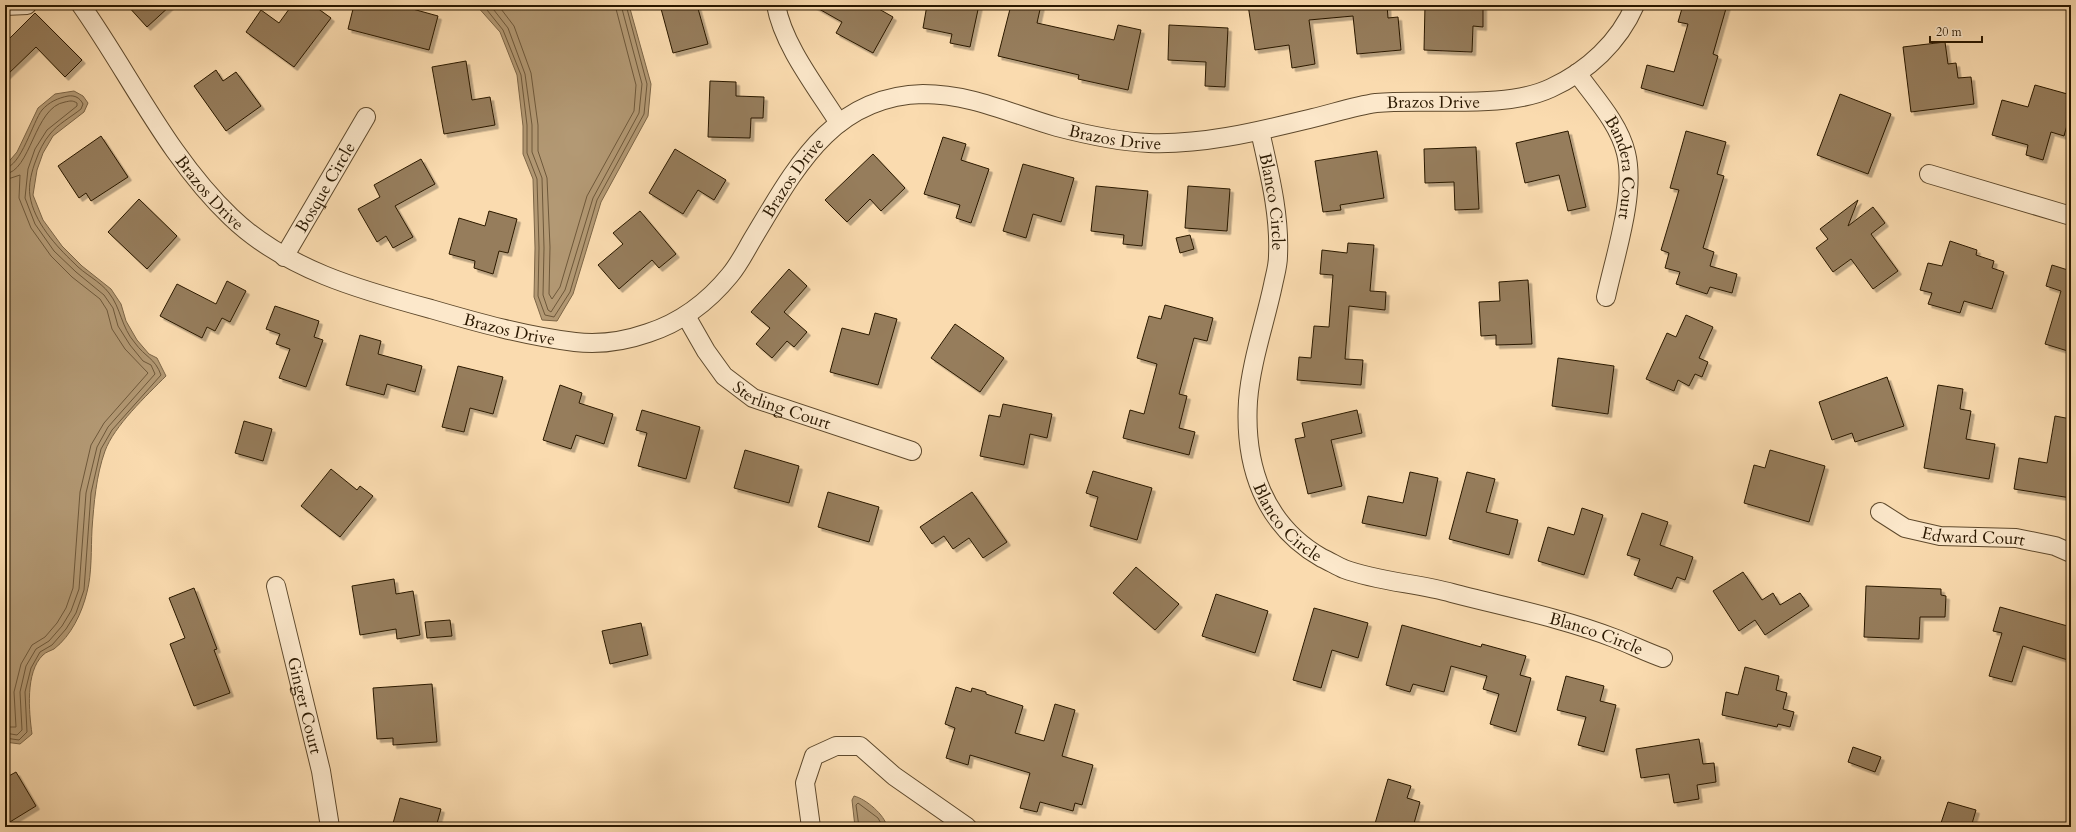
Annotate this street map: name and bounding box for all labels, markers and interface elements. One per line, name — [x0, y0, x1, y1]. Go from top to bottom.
scale bar — [1930, 18, 1982, 44]
text: 20 m — [1936, 24, 1963, 40]
street label: Brazos Drive — [1386, 90, 1480, 114]
street label: Bandera Court — [1600, 111, 1640, 222]
street label: Brazos Drive — [1066, 119, 1161, 155]
street label: Brazos Drive — [757, 132, 829, 222]
street label: Bosque Circle — [289, 138, 360, 237]
street label: Brazos Drive — [170, 150, 249, 235]
street label: Blanco Circle — [1254, 151, 1290, 251]
street label: Brazos Drive — [461, 307, 557, 351]
street label: Sterling Court — [728, 375, 834, 435]
street label: Blanco Circle — [1248, 479, 1327, 567]
street label: Edward Court — [1920, 521, 2028, 551]
street label: Blanco Circle — [1547, 606, 1647, 660]
street label: Ginger Court — [282, 655, 328, 757]

